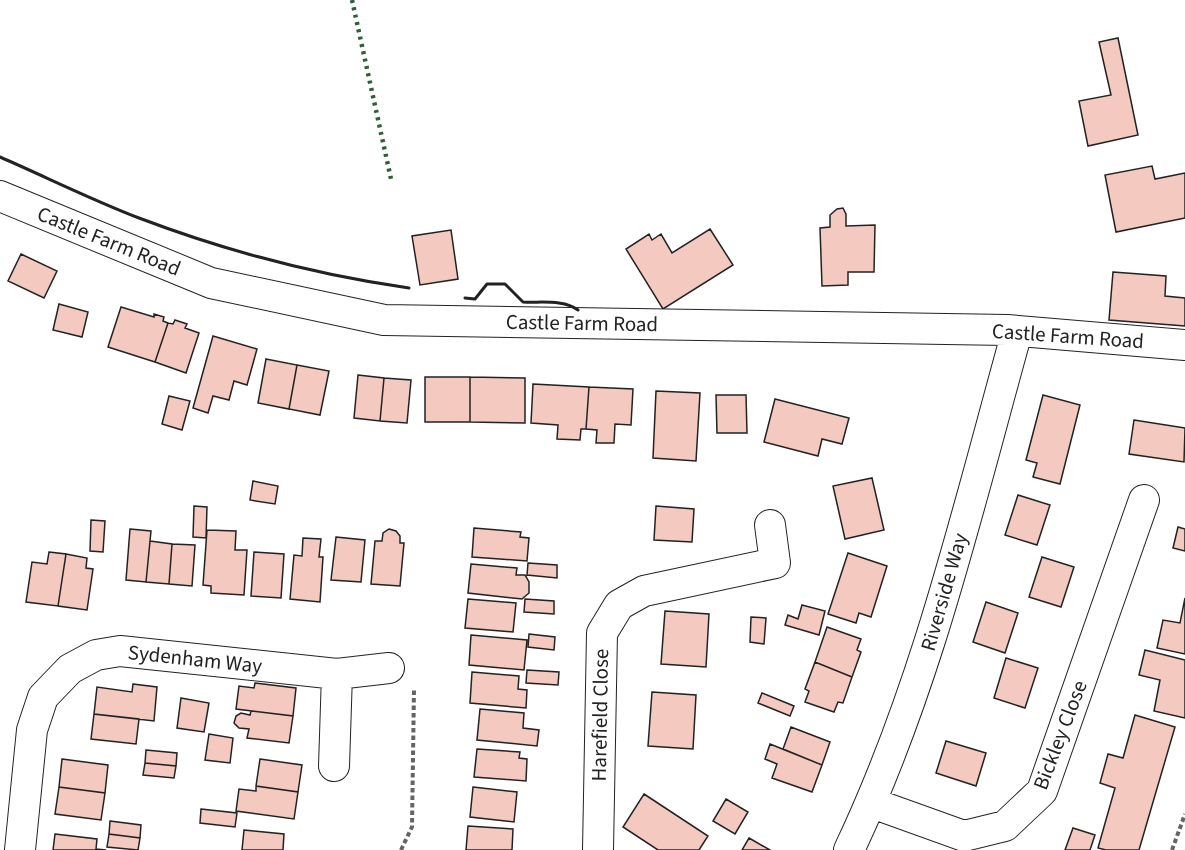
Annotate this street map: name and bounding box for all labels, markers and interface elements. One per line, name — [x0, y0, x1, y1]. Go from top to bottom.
street label: Castle Farm Road — [33, 199, 185, 283]
street label: Castle Farm Road — [506, 307, 658, 339]
street label: Castle Farm Road — [991, 316, 1145, 356]
street label: Riverside Way — [913, 529, 975, 654]
street label: Sydenham Way — [126, 637, 264, 681]
street label: Harefield Close — [584, 648, 616, 782]
street label: Bickley Close — [1025, 676, 1095, 794]

